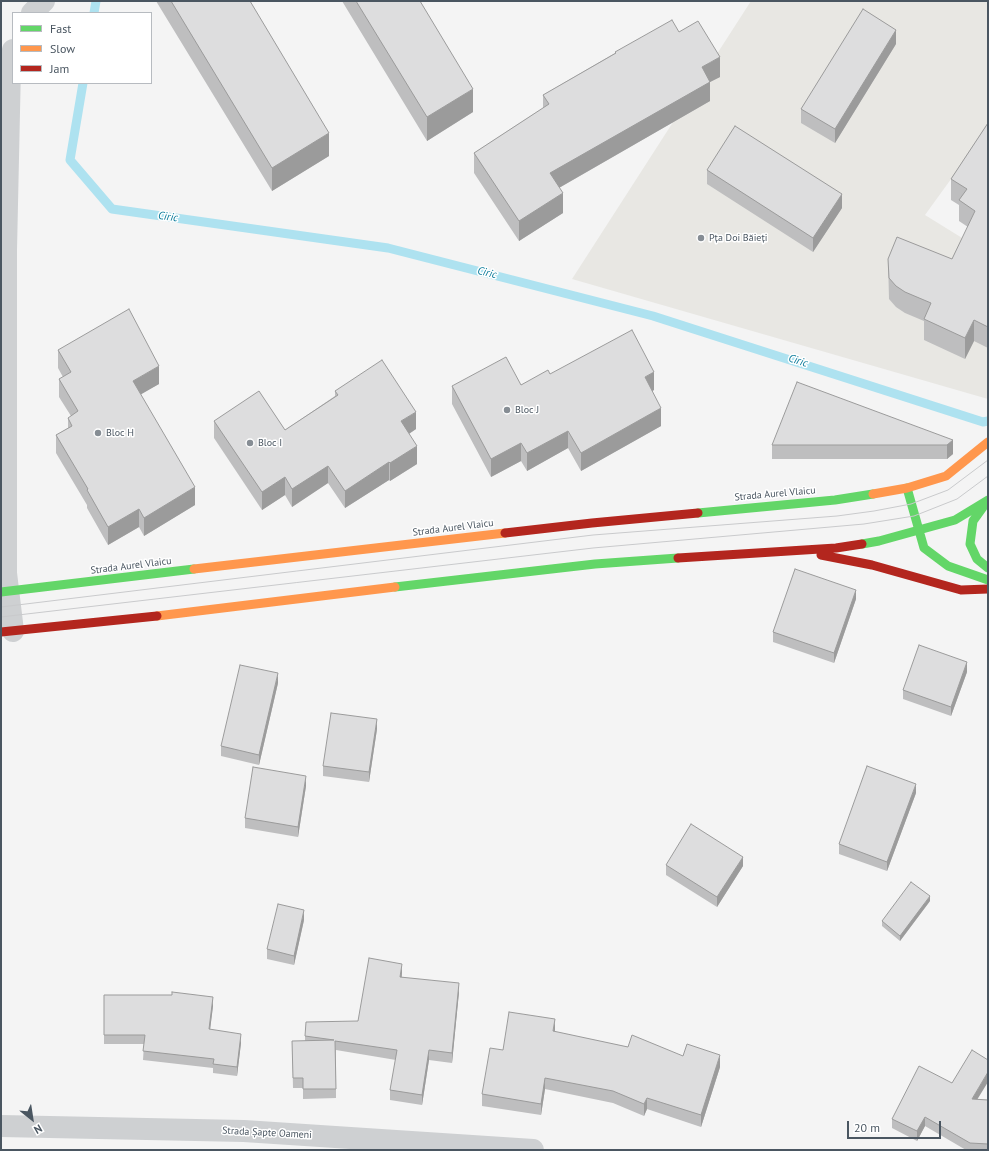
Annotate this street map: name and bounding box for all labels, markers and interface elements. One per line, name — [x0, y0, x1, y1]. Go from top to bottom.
legend — [12, 12, 152, 84]
text: Fast — [50, 21, 71, 36]
text: Slow — [50, 41, 75, 56]
text: Jam — [50, 61, 69, 76]
water label: Ciric — [157, 209, 179, 225]
place label: Pța Doi Băieți — [709, 232, 767, 244]
marker: Pța Doi Băieți — [696, 233, 706, 243]
water label: Ciric — [476, 264, 498, 282]
water label: Ciric — [787, 352, 809, 370]
place label: Bloc J — [515, 404, 539, 416]
marker: Bloc J — [502, 405, 512, 415]
place label: Bloc H — [106, 427, 134, 439]
marker: Bloc H — [93, 428, 103, 438]
place label: Bloc I — [258, 437, 282, 449]
marker: Bloc I — [245, 438, 255, 448]
street label: Strada Aurel Vlaicu — [734, 484, 816, 504]
street label: Strada Aurel Vlaicu — [412, 517, 494, 539]
street label: Strada Aurel Vlaicu — [90, 555, 172, 577]
north arrow — [12, 1099, 52, 1139]
scale bar — [849, 1113, 943, 1139]
text: 20 m — [854, 1120, 880, 1135]
text: N — [31, 1122, 45, 1137]
street label: Strada Șapte Oameni — [222, 1125, 312, 1141]

